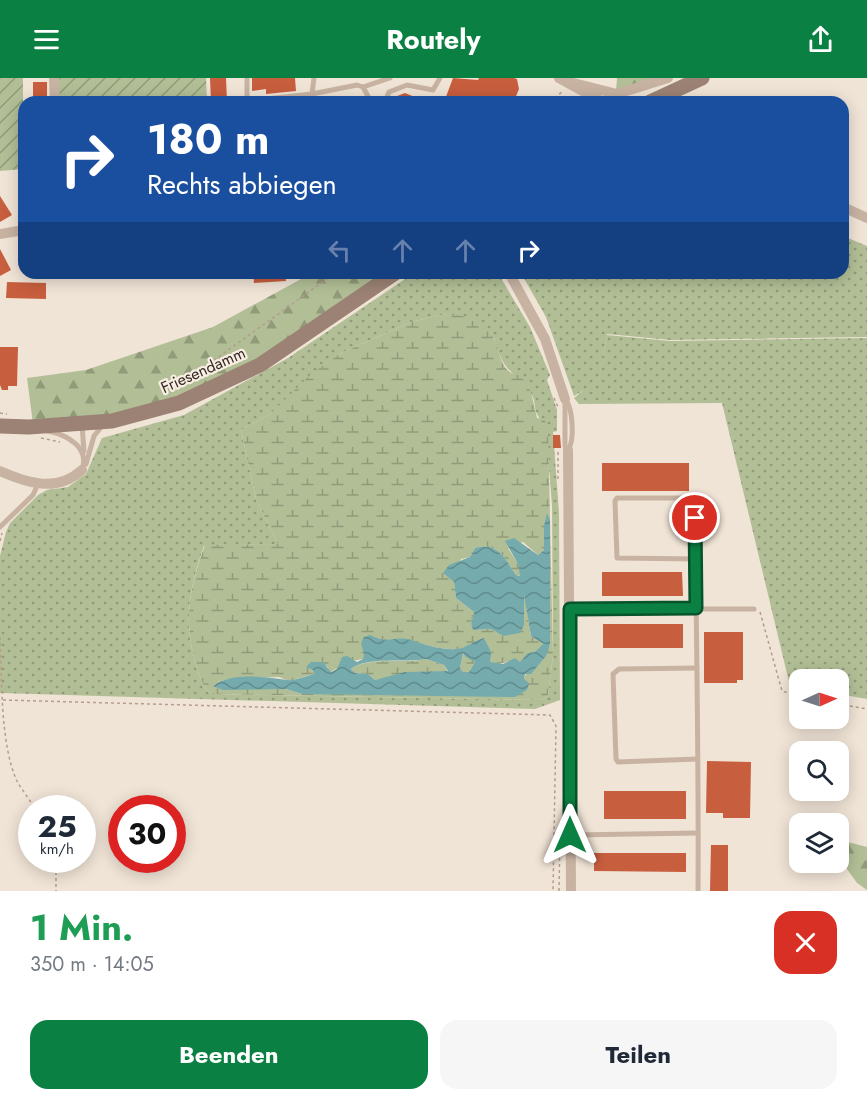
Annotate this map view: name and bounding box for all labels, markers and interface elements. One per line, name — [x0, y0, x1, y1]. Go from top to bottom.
text: Routely — [386, 20, 481, 59]
icon: menu — [30, 23, 63, 56]
icon: share — [804, 23, 837, 56]
text: 180 m — [147, 109, 270, 170]
icon: right — [48, 120, 126, 198]
text: Rechts abbiegen — [147, 165, 337, 204]
icon: left — [323, 234, 356, 267]
icon: ahead — [386, 234, 419, 267]
icon: ahead — [449, 234, 482, 267]
icon: right — [512, 234, 545, 267]
street label: Friesendamm — [157, 341, 249, 399]
pin — [669, 492, 720, 543]
icon: arrive — [678, 501, 711, 534]
north arrow — [789, 669, 849, 729]
map controls — [789, 669, 849, 873]
button: search — [789, 741, 849, 801]
speed limit sign: 30 — [108, 795, 186, 873]
position arrow — [538, 803, 602, 867]
text: 25 — [37, 805, 77, 848]
button: layers — [789, 813, 849, 873]
text: km/h — [40, 838, 74, 860]
text: 1 Min. — [30, 901, 133, 953]
button: close — [774, 911, 837, 974]
text: 350 m · 14:05 — [30, 950, 154, 979]
button: Beenden — [30, 1020, 428, 1089]
button: Teilen — [440, 1020, 837, 1089]

